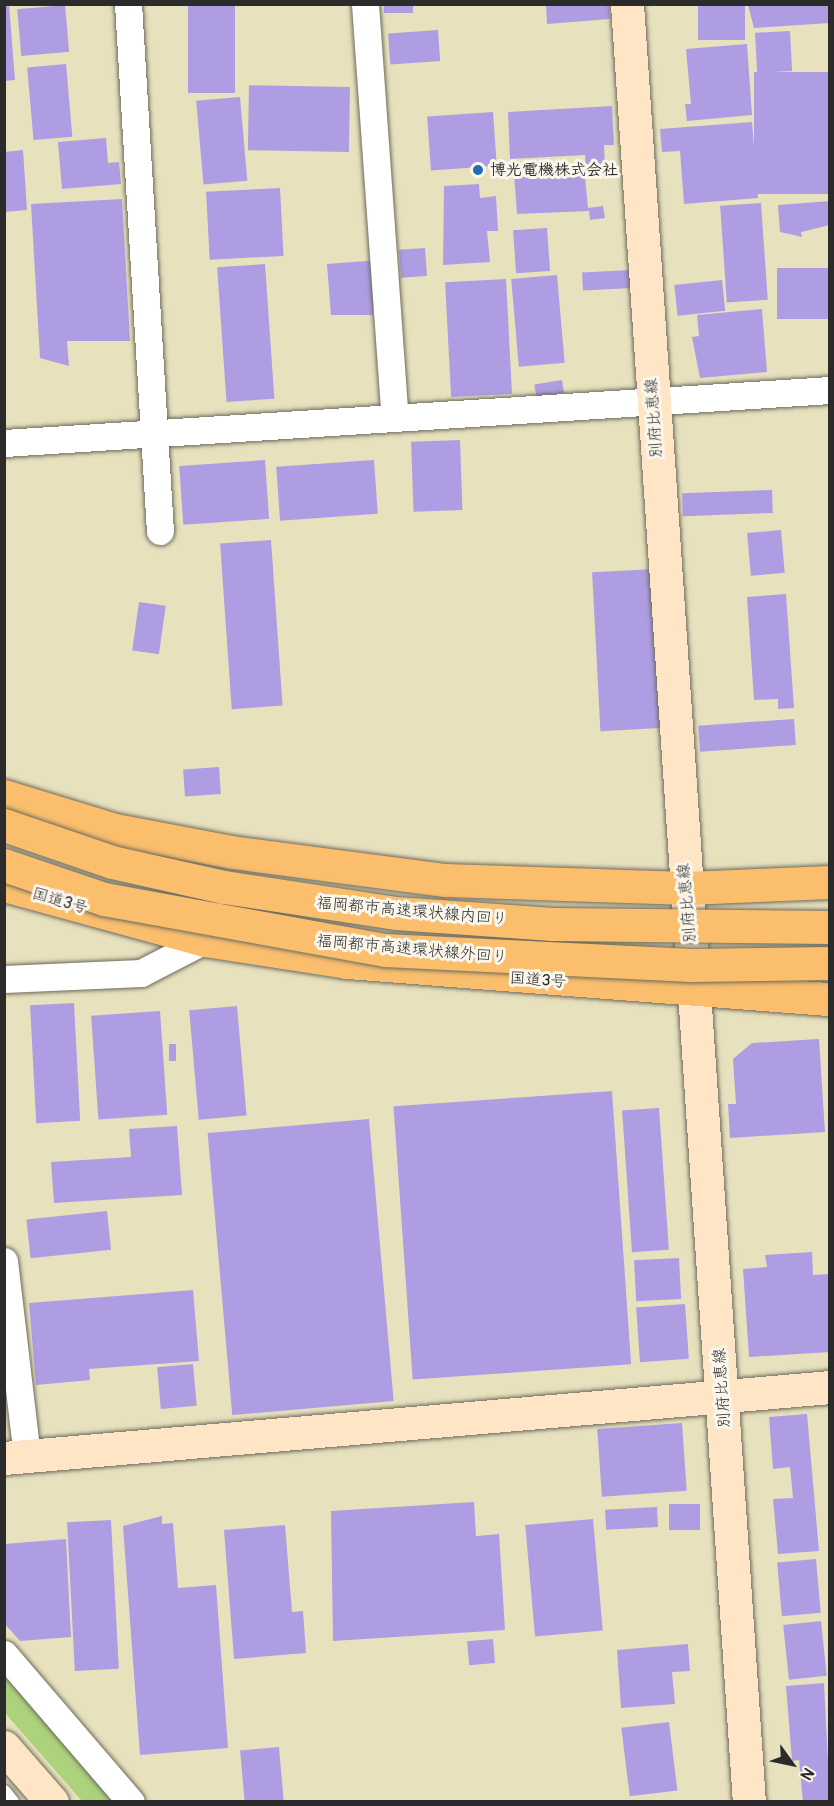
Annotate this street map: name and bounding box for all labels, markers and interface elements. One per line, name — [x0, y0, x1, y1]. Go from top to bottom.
place label: 博光電機株式会社 — [490, 160, 618, 180]
marker: 博光電機株式会社 — [471, 163, 485, 177]
street label: 別府比恵線 — [642, 377, 666, 459]
street label: 別府比恵線 — [674, 862, 700, 944]
street label: 国道3号 — [30, 884, 90, 918]
street label: 福岡都市高速環状線内回り — [316, 893, 508, 929]
street label: 福岡都市高速環状線外回り — [316, 931, 508, 967]
street label: 国道3号 — [509, 968, 567, 992]
street label: 別府比恵線 — [710, 1347, 734, 1429]
north arrow — [762, 1734, 822, 1794]
text: N — [796, 1764, 818, 1784]

